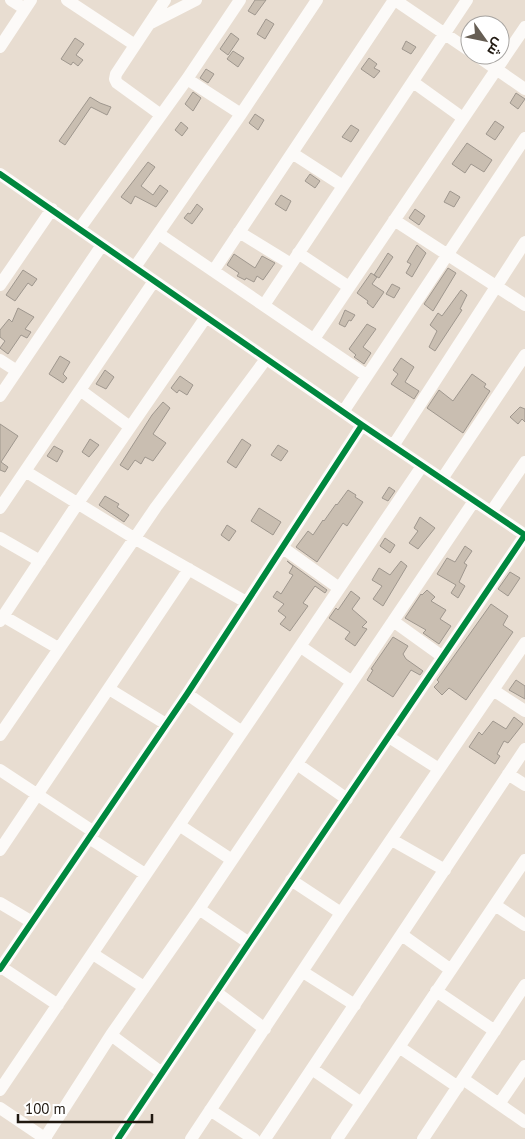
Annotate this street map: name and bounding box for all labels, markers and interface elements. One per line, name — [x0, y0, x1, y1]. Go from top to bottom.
north arrow — [460, 15, 510, 65]
text: ش — [483, 35, 508, 60]
scale bar — [18, 1092, 151, 1124]
text: 100 m — [25, 1099, 66, 1118]

